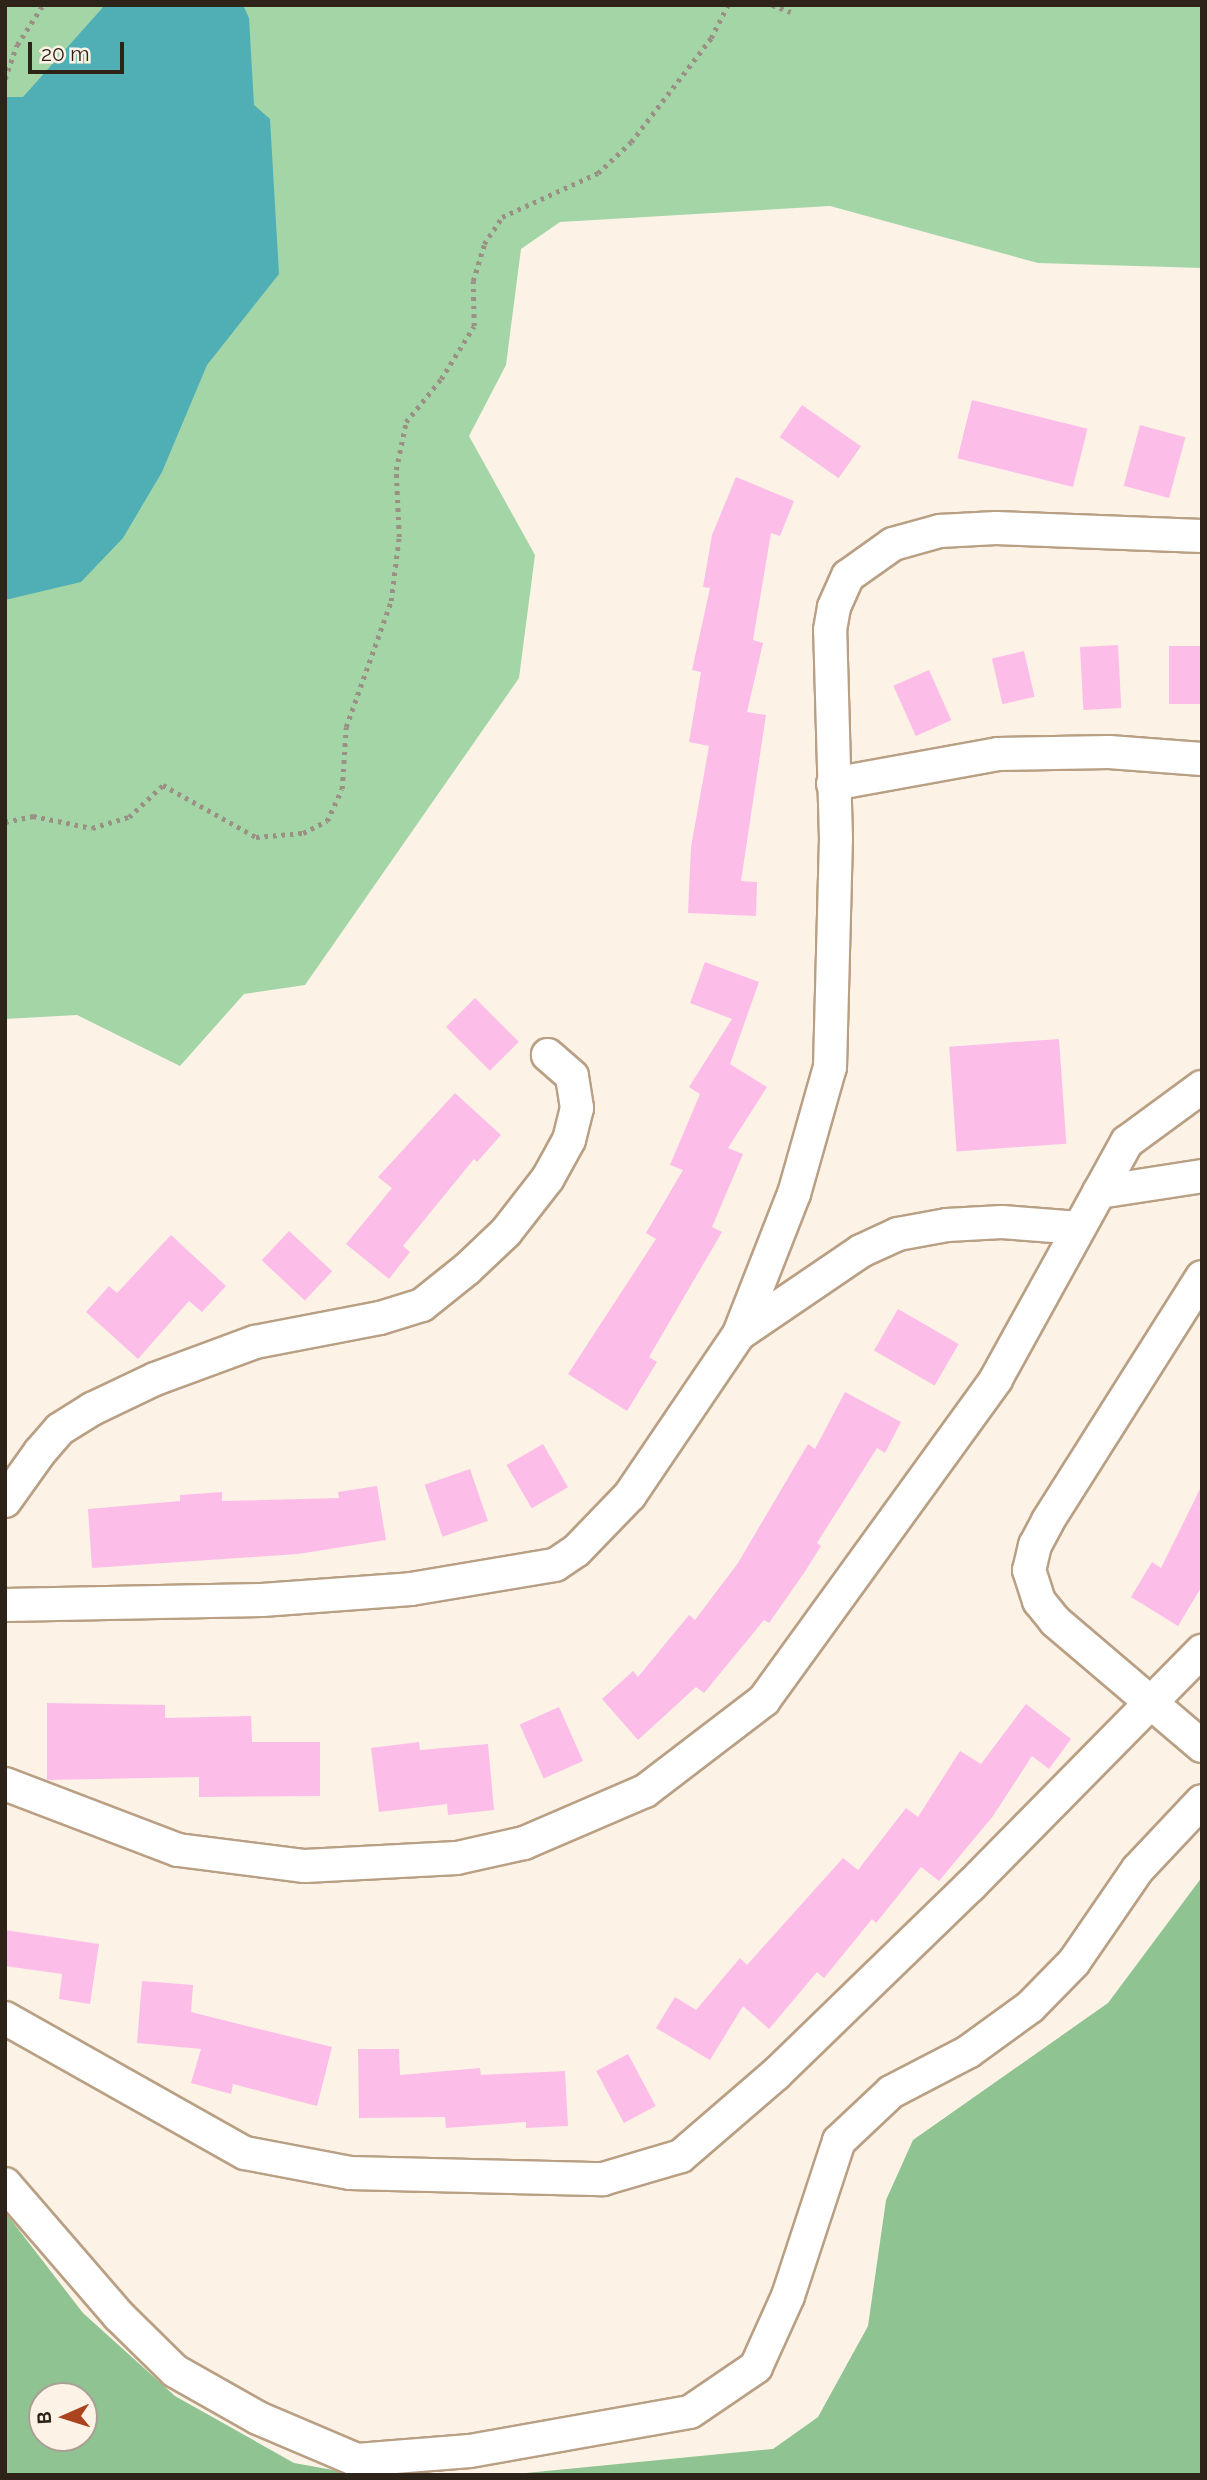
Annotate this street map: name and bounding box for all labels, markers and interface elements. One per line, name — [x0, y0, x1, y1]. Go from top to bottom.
scale bar — [32, 28, 128, 72]
text: 20 m — [41, 41, 89, 66]
north arrow — [28, 2382, 98, 2452]
text: B — [33, 2411, 55, 2425]

